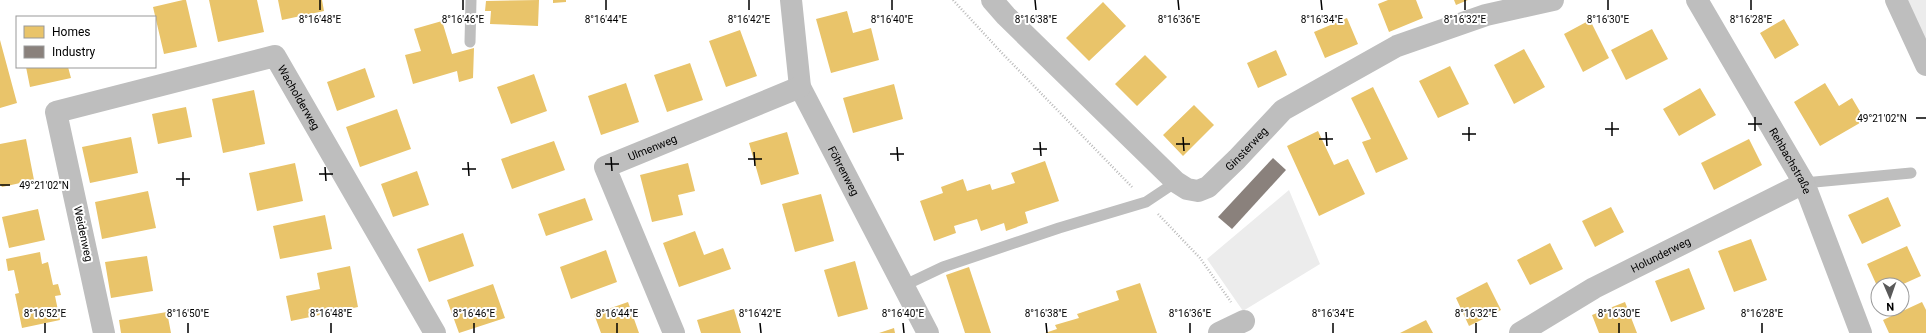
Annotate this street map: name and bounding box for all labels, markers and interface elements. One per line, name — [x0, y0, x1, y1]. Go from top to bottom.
text: 8°16'48"E — [299, 14, 342, 25]
text: 8°16'46"E — [442, 14, 485, 25]
text: 8°16'44"E — [585, 14, 628, 25]
text: 8°16'42"E — [728, 14, 771, 25]
text: 8°16'40"E — [871, 14, 914, 25]
text: 8°16'38"E — [1015, 14, 1058, 25]
text: 8°16'36"E — [1158, 14, 1201, 25]
text: 8°16'34"E — [1301, 14, 1344, 25]
text: 8°16'32"E — [1444, 14, 1487, 25]
text: 8°16'30"E — [1587, 14, 1630, 25]
text: 8°16'28"E — [1730, 14, 1773, 25]
legend — [16, 16, 156, 68]
text: Homes — [52, 25, 90, 39]
text: Industry — [52, 45, 96, 59]
street label: Wacholderweg — [275, 63, 323, 132]
text: 49°21'02"N — [1857, 113, 1907, 124]
street label: Ginsterweg — [1222, 124, 1270, 173]
street label: Rehbachstraße — [1767, 125, 1814, 196]
street label: Ulmenweg — [626, 132, 679, 163]
street label: Föhrenweg — [825, 144, 862, 198]
text: 49°21'02"N — [19, 180, 69, 191]
street label: Weidenweg — [71, 205, 95, 263]
street label: Holunderweg — [1628, 234, 1693, 275]
north arrow — [1870, 277, 1910, 317]
text: N — [1886, 300, 1894, 313]
text: 8°16'52"E — [24, 308, 67, 319]
text: 8°16'50"E — [167, 308, 210, 319]
text: 8°16'48"E — [310, 308, 353, 319]
text: 8°16'46"E — [453, 308, 496, 319]
text: 8°16'44"E — [596, 308, 639, 319]
text: 8°16'42"E — [739, 308, 782, 319]
text: 8°16'40"E — [882, 308, 925, 319]
text: 8°16'38"E — [1025, 308, 1068, 319]
text: 8°16'36"E — [1169, 308, 1212, 319]
text: 8°16'34"E — [1312, 308, 1355, 319]
text: 8°16'32"E — [1455, 308, 1498, 319]
text: 8°16'30"E — [1598, 308, 1641, 319]
text: 8°16'28"E — [1741, 308, 1784, 319]

